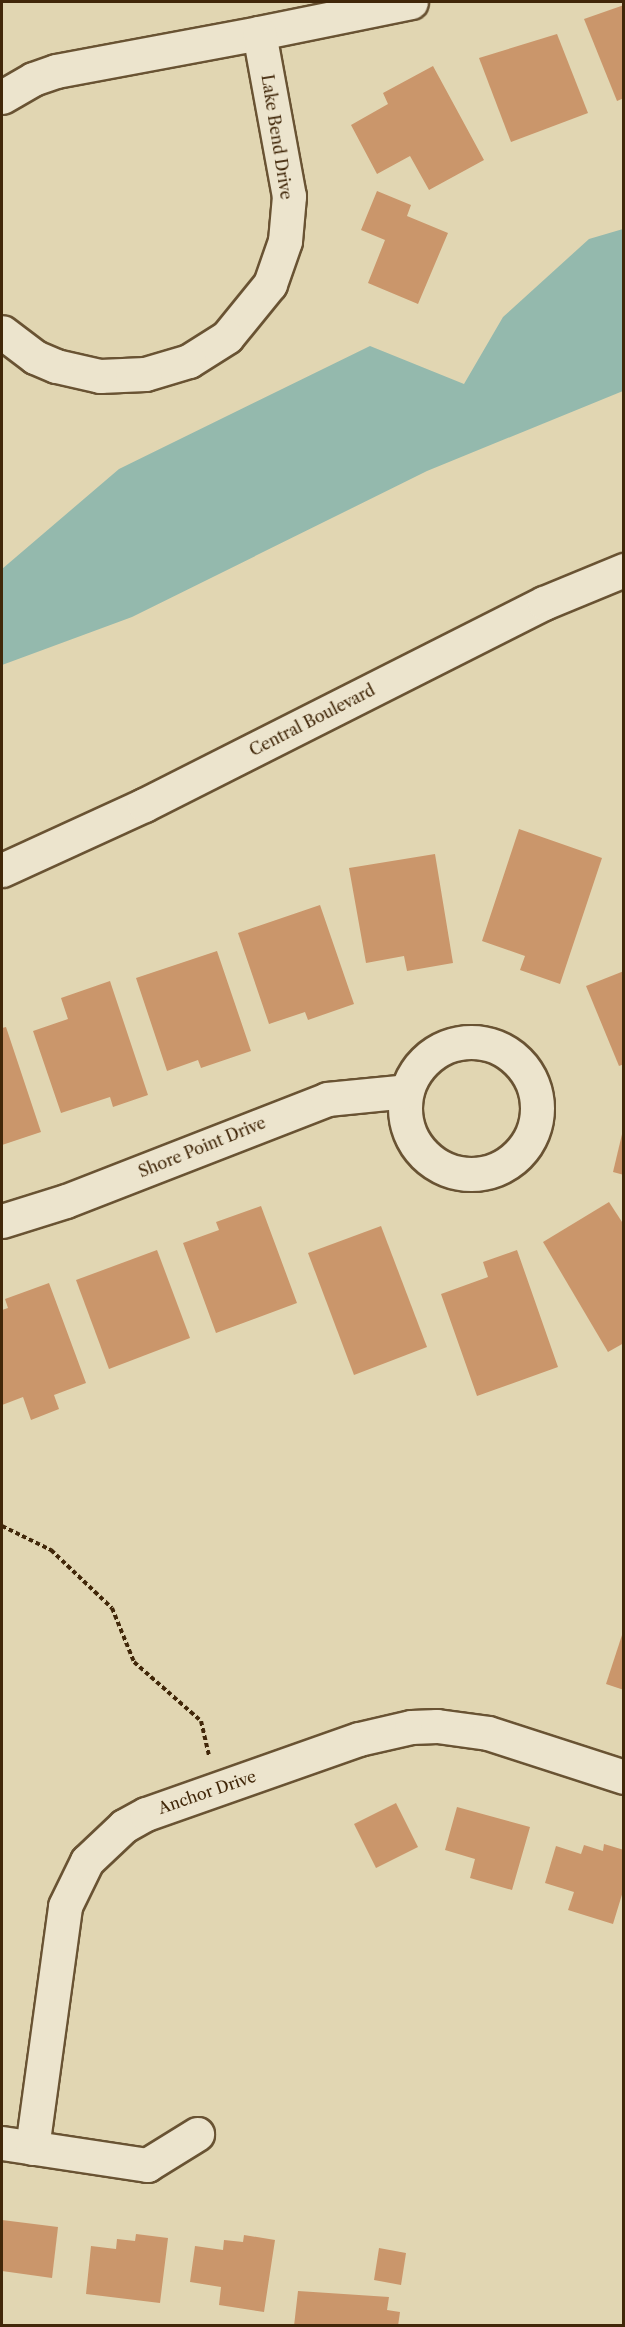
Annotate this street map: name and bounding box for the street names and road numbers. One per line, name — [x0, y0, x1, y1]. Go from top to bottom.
street label: Lake Bend Drive — [258, 73, 296, 201]
street label: Central Boulevard — [246, 680, 378, 760]
street label: Shore Point Drive — [136, 1113, 268, 1181]
street label: Anchor Drive — [155, 1766, 259, 1818]

